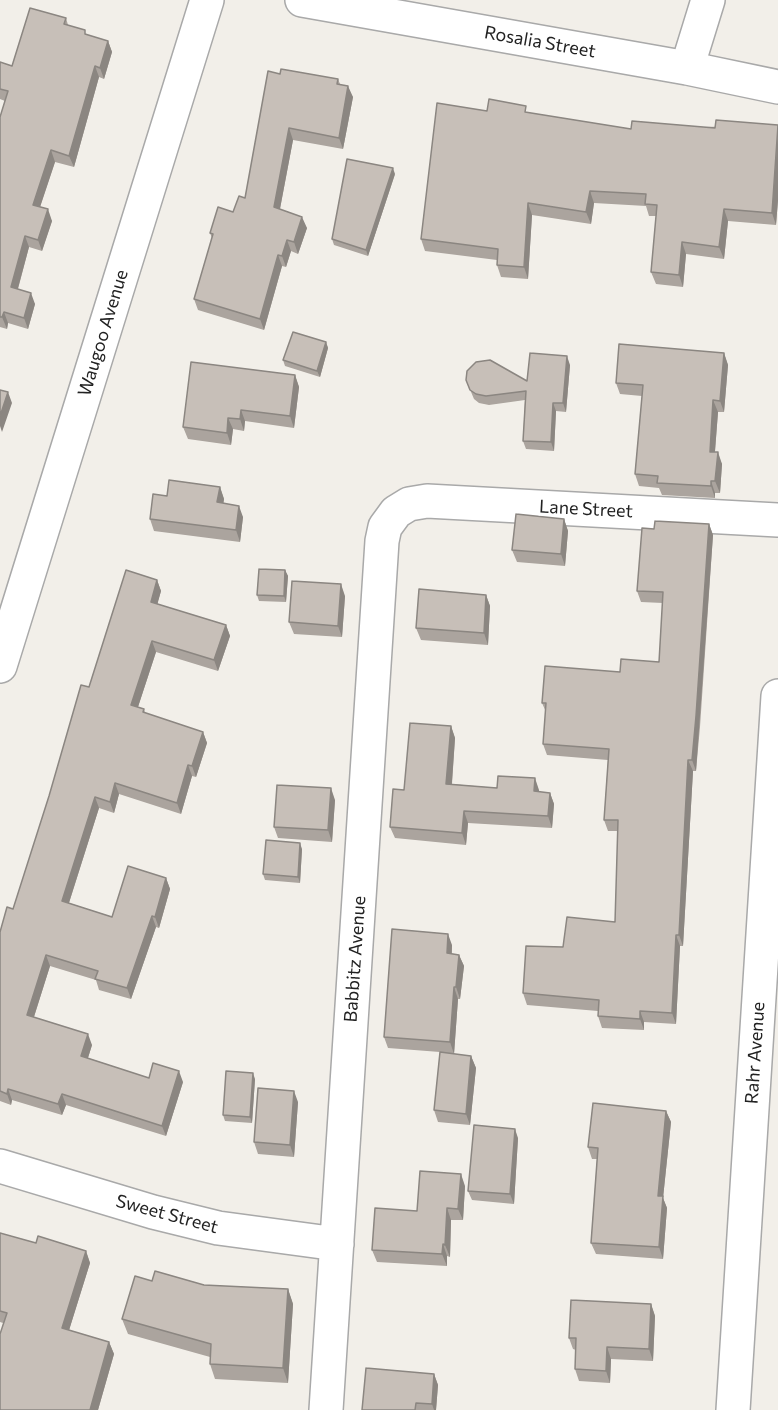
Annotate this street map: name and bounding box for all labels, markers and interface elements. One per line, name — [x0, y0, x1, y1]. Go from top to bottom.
street label: Rosalia Street — [483, 22, 597, 62]
street label: Waugoo Avenue — [73, 267, 133, 399]
street label: Lane Street — [539, 496, 633, 522]
street label: Babbitz Avenue — [340, 895, 370, 1023]
street label: Rahr Avenue — [741, 1001, 769, 1105]
street label: Sweet Street — [114, 1190, 220, 1238]

